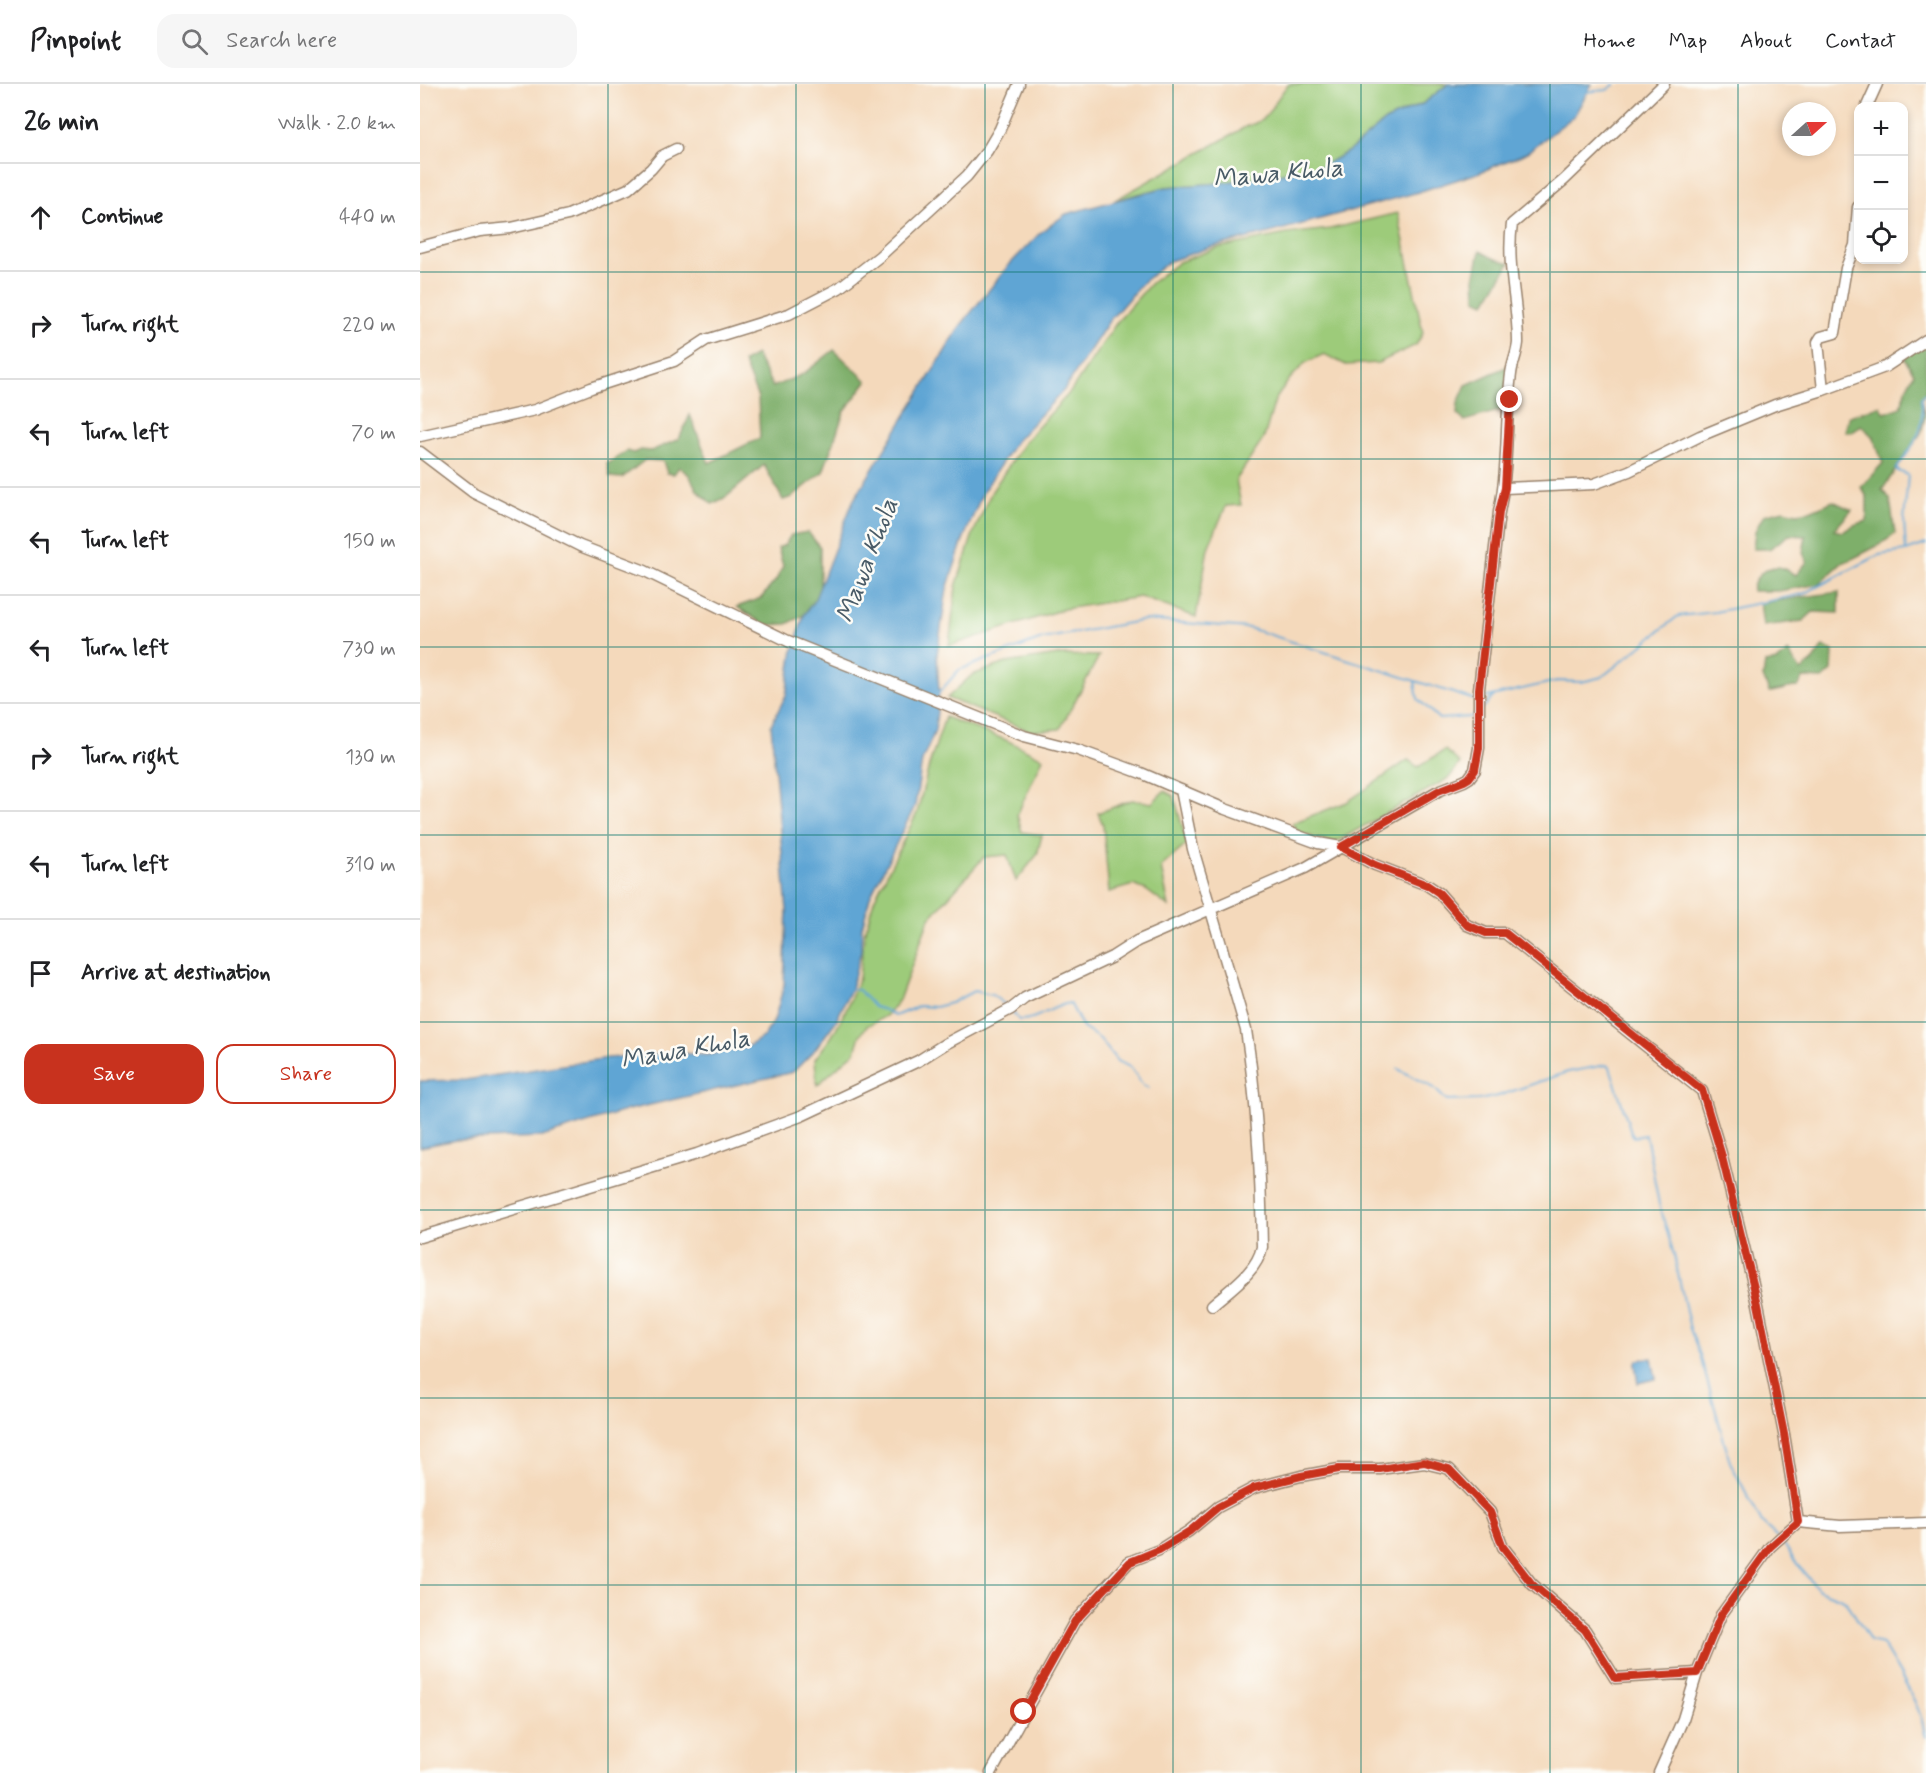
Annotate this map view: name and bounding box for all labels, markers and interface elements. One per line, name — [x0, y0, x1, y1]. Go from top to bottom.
search box — [157, 14, 577, 68]
text: Pinpoint — [30, 23, 121, 60]
icon: search — [178, 25, 211, 58]
text: Search here — [226, 27, 337, 55]
text: Home — [1584, 27, 1636, 55]
text: Map — [1669, 27, 1707, 55]
text: About — [1740, 27, 1792, 55]
text: Contact — [1825, 27, 1896, 55]
north arrow — [1782, 102, 1836, 156]
map controls — [1854, 102, 1908, 264]
button: + — [1854, 102, 1908, 156]
text: 26 min — [24, 106, 99, 140]
text: Walk · 2.0 km — [278, 110, 396, 137]
water label: Mawa Khola — [1212, 151, 1345, 197]
button: − — [1854, 156, 1908, 210]
icon: ahead — [24, 201, 57, 234]
text: Continue — [81, 203, 163, 231]
text: 440 m — [339, 204, 396, 231]
button: locate — [1854, 210, 1908, 264]
icon: right — [24, 309, 57, 342]
text: Turn right — [81, 311, 179, 339]
text: 220 m — [342, 312, 396, 339]
route end — [1496, 386, 1522, 412]
icon: left — [24, 417, 57, 450]
text: Turn left — [81, 419, 169, 447]
text: 70 m — [351, 420, 396, 447]
water label: Mawa Khola — [829, 494, 907, 628]
icon: left — [24, 525, 57, 558]
text: Turn left — [81, 527, 169, 555]
text: 150 m — [343, 528, 396, 555]
icon: left — [24, 633, 57, 666]
text: Turn left — [81, 635, 169, 663]
text: 730 m — [342, 636, 396, 663]
icon: right — [24, 741, 57, 774]
text: Turn right — [81, 743, 179, 771]
text: 130 m — [345, 744, 396, 771]
icon: left — [24, 849, 57, 882]
text: Turn left — [81, 851, 169, 879]
text: 310 m — [345, 852, 396, 879]
icon: arrive — [24, 957, 57, 990]
text: Arrive at destination — [81, 959, 271, 987]
water label: Mawa Khola — [618, 1022, 753, 1078]
button: Save — [24, 1044, 204, 1104]
button: Share — [216, 1044, 396, 1104]
route start — [1010, 1698, 1036, 1724]

